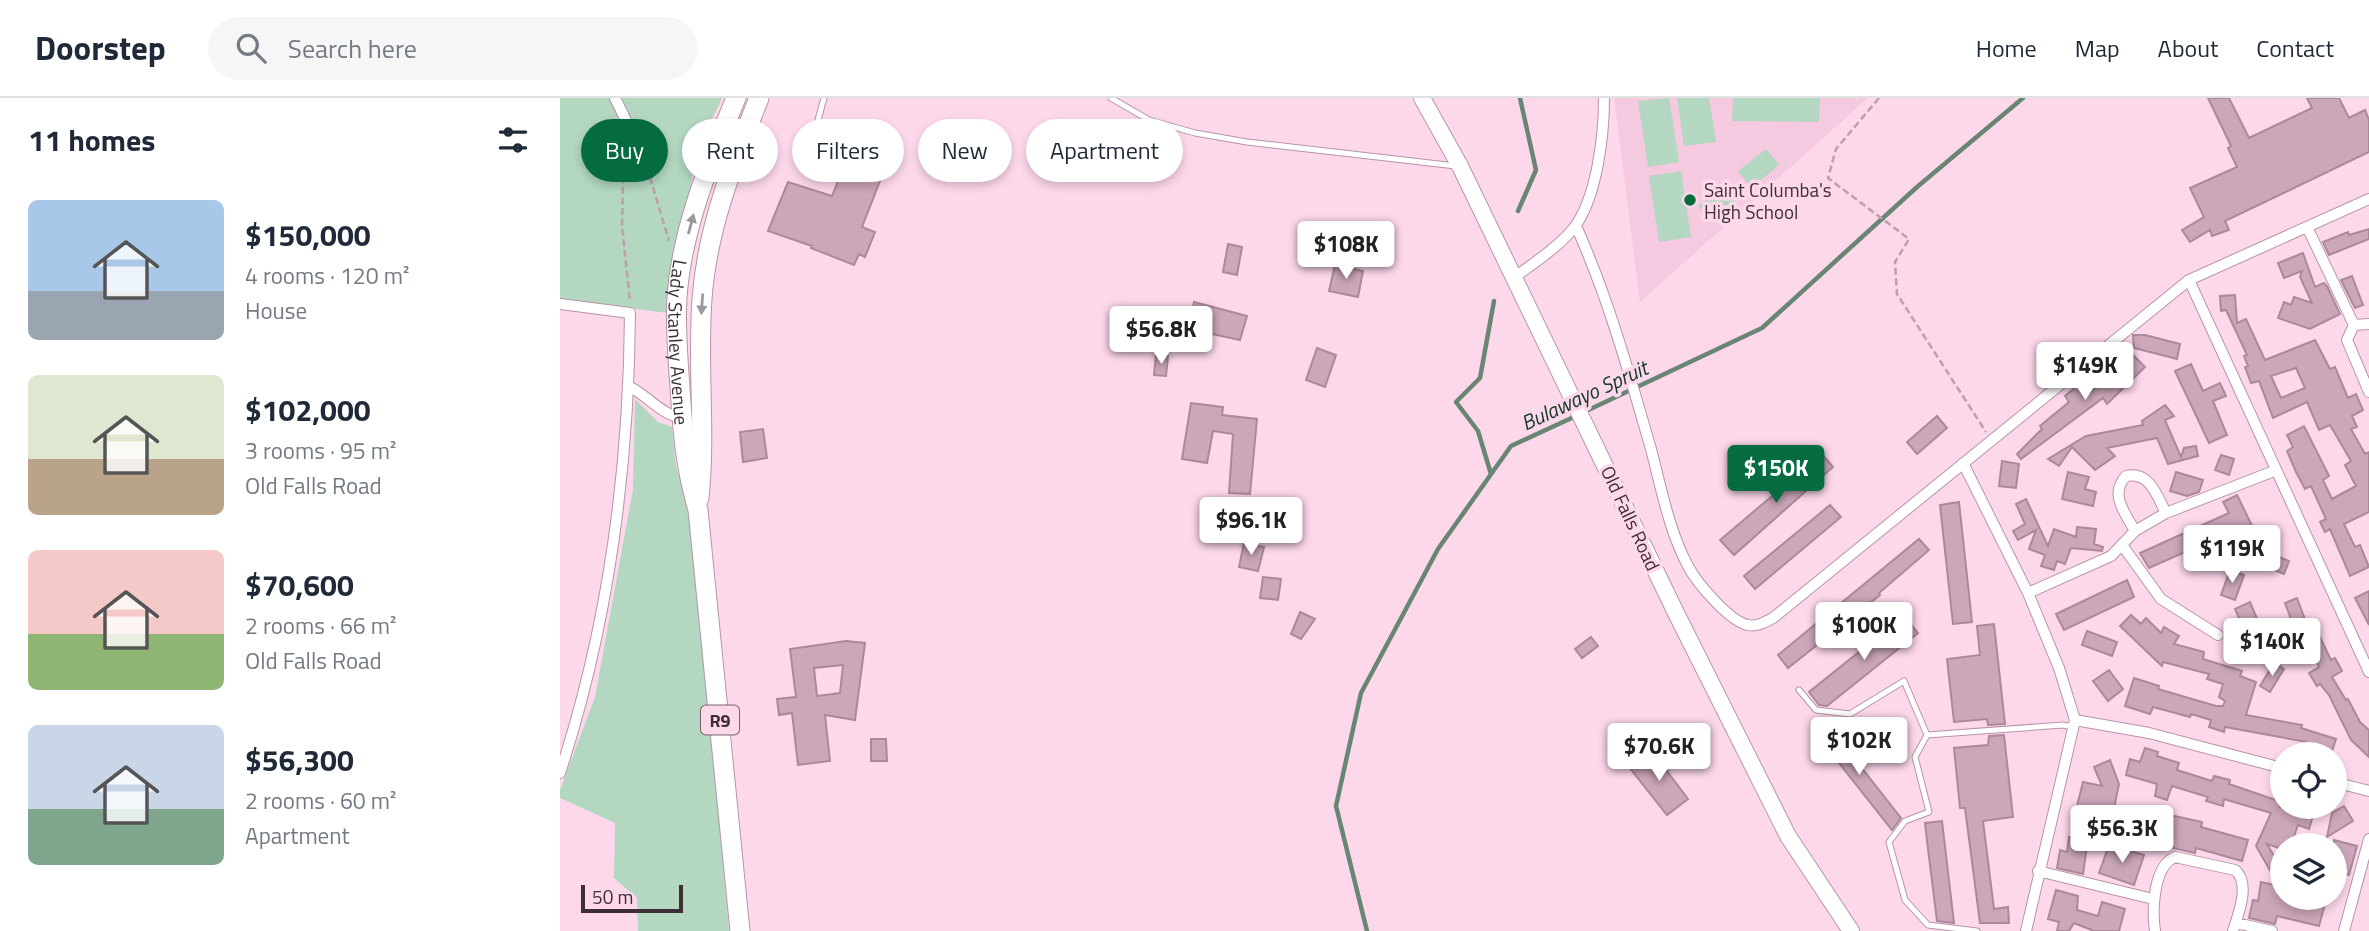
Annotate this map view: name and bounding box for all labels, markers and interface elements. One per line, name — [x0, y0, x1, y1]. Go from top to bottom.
search box — [208, 17, 698, 80]
text: Doorstep — [35, 23, 166, 73]
icon: search — [232, 29, 270, 67]
text: Search here — [288, 29, 417, 68]
text: Home — [1976, 30, 2037, 66]
text: Map — [2075, 30, 2120, 66]
text: About — [2158, 30, 2218, 66]
text: Contact — [2256, 30, 2334, 66]
text: 11 homes — [28, 117, 155, 163]
chip: Buy — [581, 119, 668, 182]
chip: Rent — [682, 119, 778, 182]
chip: Filters — [792, 119, 904, 182]
chip: New — [918, 119, 1012, 182]
chip: Apartment — [1026, 119, 1183, 182]
icon: filters — [494, 121, 532, 159]
place label: Saint Columba's High School — [1704, 175, 1832, 226]
marker: Saint Columba's High School — [1682, 192, 1698, 208]
text: $150,000 — [245, 212, 371, 258]
one-way arrow — [686, 213, 696, 234]
pin: $108K — [1297, 222, 1395, 281]
text: $108K — [1313, 226, 1379, 261]
icon: home — [84, 228, 168, 312]
text: 4 rooms · 120 m² — [245, 258, 409, 293]
street label: Lady Stanley Avenue — [662, 258, 697, 426]
text: House — [245, 293, 307, 328]
one-way arrow — [696, 294, 707, 316]
pin: $56.8K — [1104, 306, 1218, 366]
text: $56.8K — [1125, 311, 1197, 346]
pin: $149K — [2036, 342, 2134, 402]
text: $149K — [2052, 347, 2118, 382]
water label: Bulawayo Spruit — [1515, 351, 1655, 438]
text: $102,000 — [245, 387, 371, 433]
icon: home — [84, 403, 168, 487]
text: 3 rooms · 95 m² — [245, 433, 396, 468]
pin: $150K — [1727, 446, 1825, 505]
text: $150K — [1743, 450, 1809, 485]
street label: Old Falls Road — [1594, 461, 1668, 575]
text: Old Falls Road — [245, 468, 382, 503]
pin: $96.1K — [1194, 498, 1308, 557]
text: $96.1K — [1215, 502, 1287, 537]
pin: $119K — [2183, 526, 2281, 585]
text: $119K — [2199, 530, 2265, 565]
text: $70,600 — [245, 562, 354, 608]
icon: home — [84, 578, 168, 662]
pin: $100K — [1815, 602, 1913, 662]
text: $100K — [1831, 607, 1897, 642]
text: 2 rooms · 66 m² — [245, 608, 396, 643]
pin: $140K — [2223, 618, 2321, 678]
text: $140K — [2239, 623, 2305, 658]
text: Old Falls Road — [245, 643, 382, 678]
road number: R9 — [701, 706, 739, 734]
pin: $102K — [1810, 718, 1908, 777]
text: $102K — [1826, 722, 1892, 757]
pin: $70.6K — [1602, 724, 1716, 783]
text: $70.6K — [1623, 728, 1695, 763]
text: $56,300 — [245, 737, 354, 783]
map controls — [2270, 742, 2347, 910]
button: locate — [2270, 742, 2347, 819]
icon: home — [84, 753, 168, 837]
text: 2 rooms · 60 m² — [245, 783, 396, 818]
pin: $56.3K — [2065, 806, 2179, 865]
text: $56.3K — [2086, 810, 2158, 845]
text: Apartment — [245, 818, 350, 853]
button: layers — [2270, 833, 2347, 910]
scale bar — [581, 882, 682, 914]
text: 50 m — [592, 882, 633, 911]

